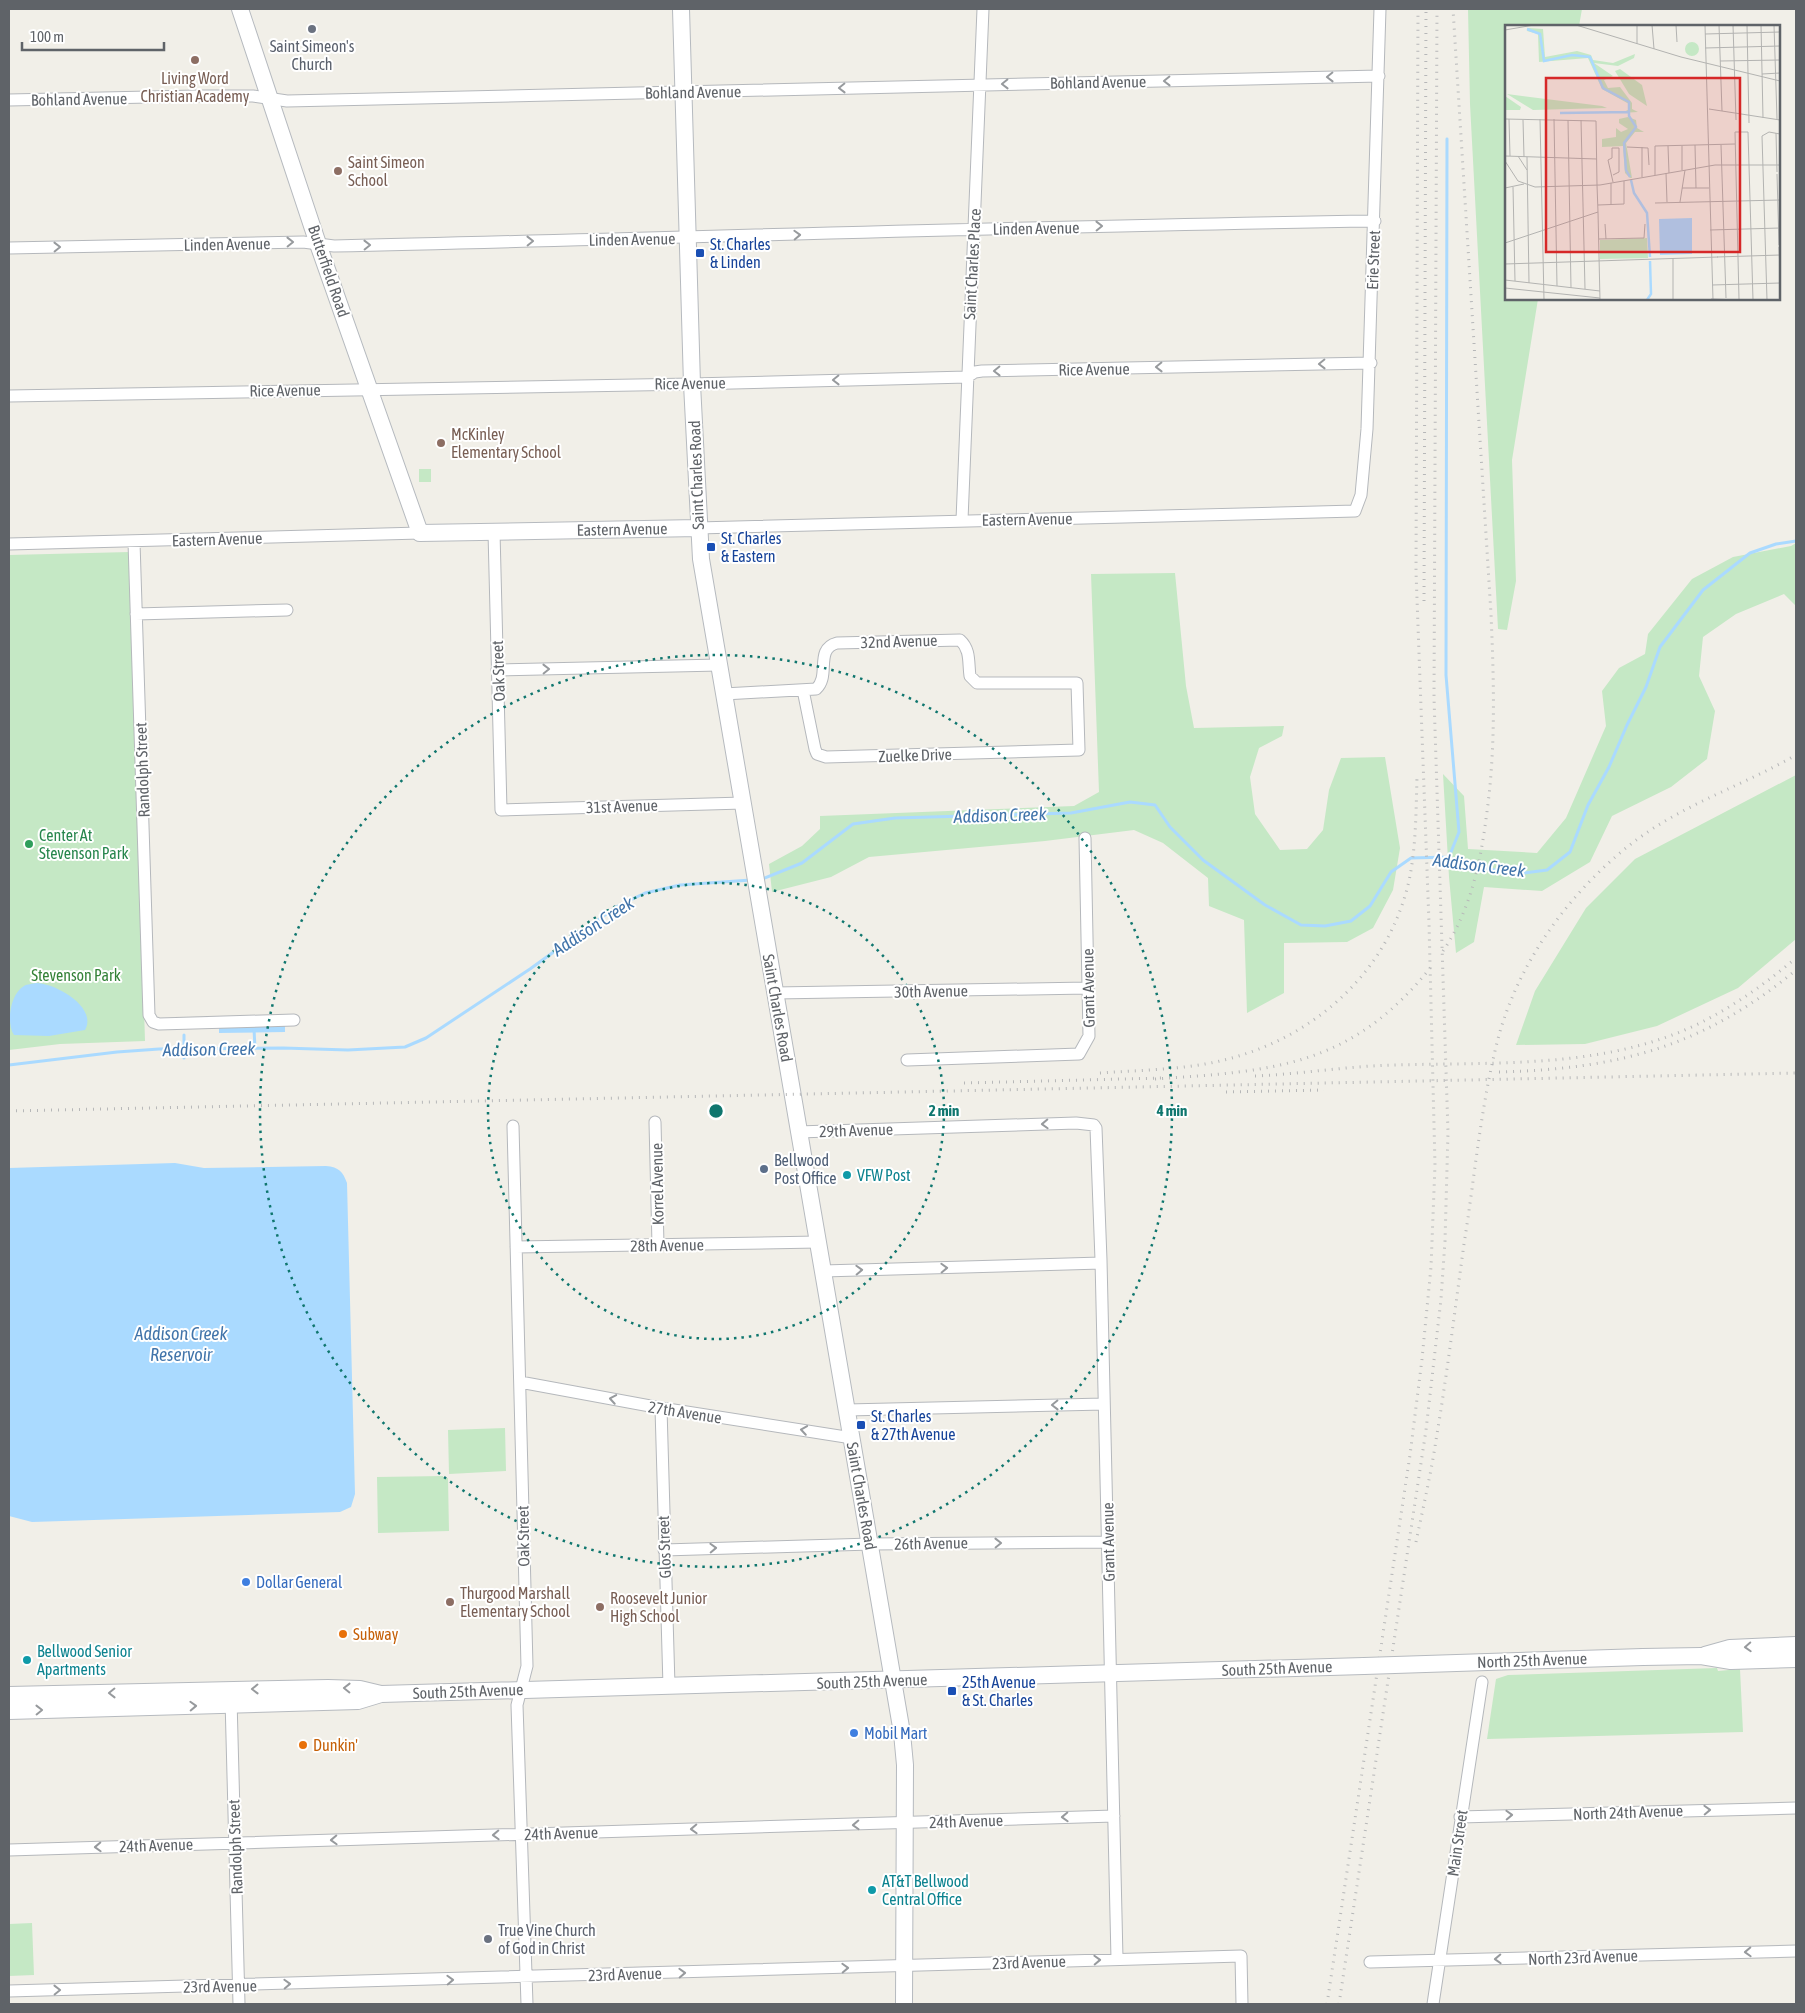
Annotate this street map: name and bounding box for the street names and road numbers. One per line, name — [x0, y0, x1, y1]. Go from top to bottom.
street label: Bohland Avenue — [1050, 72, 1146, 92]
street label: Bohland Avenue — [645, 82, 741, 102]
street label: Bohland Avenue — [31, 89, 127, 109]
street label: Saint Charles Place — [960, 208, 984, 320]
street label: Linden Avenue — [992, 218, 1080, 238]
street label: Butterfield Road — [305, 223, 353, 319]
street label: Linden Avenue — [588, 229, 676, 249]
street label: Erie Street — [1363, 229, 1383, 290]
street label: Linden Avenue — [183, 234, 271, 254]
street label: Rice Avenue — [1058, 359, 1130, 379]
street label: Rice Avenue — [654, 373, 726, 393]
street label: Rice Avenue — [249, 380, 321, 400]
street label: Saint Charles Road — [685, 420, 707, 530]
street label: Eastern Avenue — [982, 509, 1072, 529]
street label: Eastern Avenue — [577, 519, 667, 539]
street label: Eastern Avenue — [171, 528, 263, 550]
street label: 32nd Avenue — [860, 631, 938, 651]
street label: Oak Street — [488, 640, 508, 702]
street label: Randolph Street — [131, 722, 154, 818]
street label: Zuelke Drive — [878, 745, 952, 765]
street label: 31st Avenue — [586, 796, 658, 816]
street label: Grant Avenue — [1078, 948, 1098, 1028]
street label: Saint Charles Road — [760, 953, 796, 1063]
street label: 30th Avenue — [894, 981, 968, 1001]
street label: 29th Avenue — [819, 1120, 893, 1140]
street label: Korrel Avenue — [647, 1143, 667, 1225]
street label: 28th Avenue — [630, 1235, 704, 1255]
street label: 27th Avenue — [647, 1397, 723, 1427]
street label: Saint Charles Road — [844, 1441, 880, 1551]
street label: Grant Avenue — [1098, 1502, 1118, 1582]
street label: Oak Street — [513, 1505, 533, 1567]
street label: Glos Street — [654, 1515, 674, 1579]
street label: 26th Avenue — [894, 1533, 968, 1553]
street label: North 25th Avenue — [1477, 1649, 1587, 1671]
street label: South 25th Avenue — [1222, 1657, 1332, 1679]
street label: South 25th Avenue — [817, 1670, 927, 1692]
street label: South 25th Avenue — [413, 1680, 523, 1702]
street label: Randolph Street — [224, 1799, 247, 1895]
street label: North 24th Avenue — [1573, 1801, 1683, 1823]
street label: Main Street — [1443, 1808, 1471, 1877]
street label: 24th Avenue — [929, 1811, 1003, 1831]
street label: 24th Avenue — [524, 1823, 598, 1843]
street label: 24th Avenue — [119, 1835, 193, 1855]
street label: North 23rd Avenue — [1528, 1946, 1638, 1968]
street label: 23rd Avenue — [992, 1952, 1066, 1972]
street label: 23rd Avenue — [588, 1964, 662, 1984]
street label: 23rd Avenue — [183, 1976, 257, 1996]

